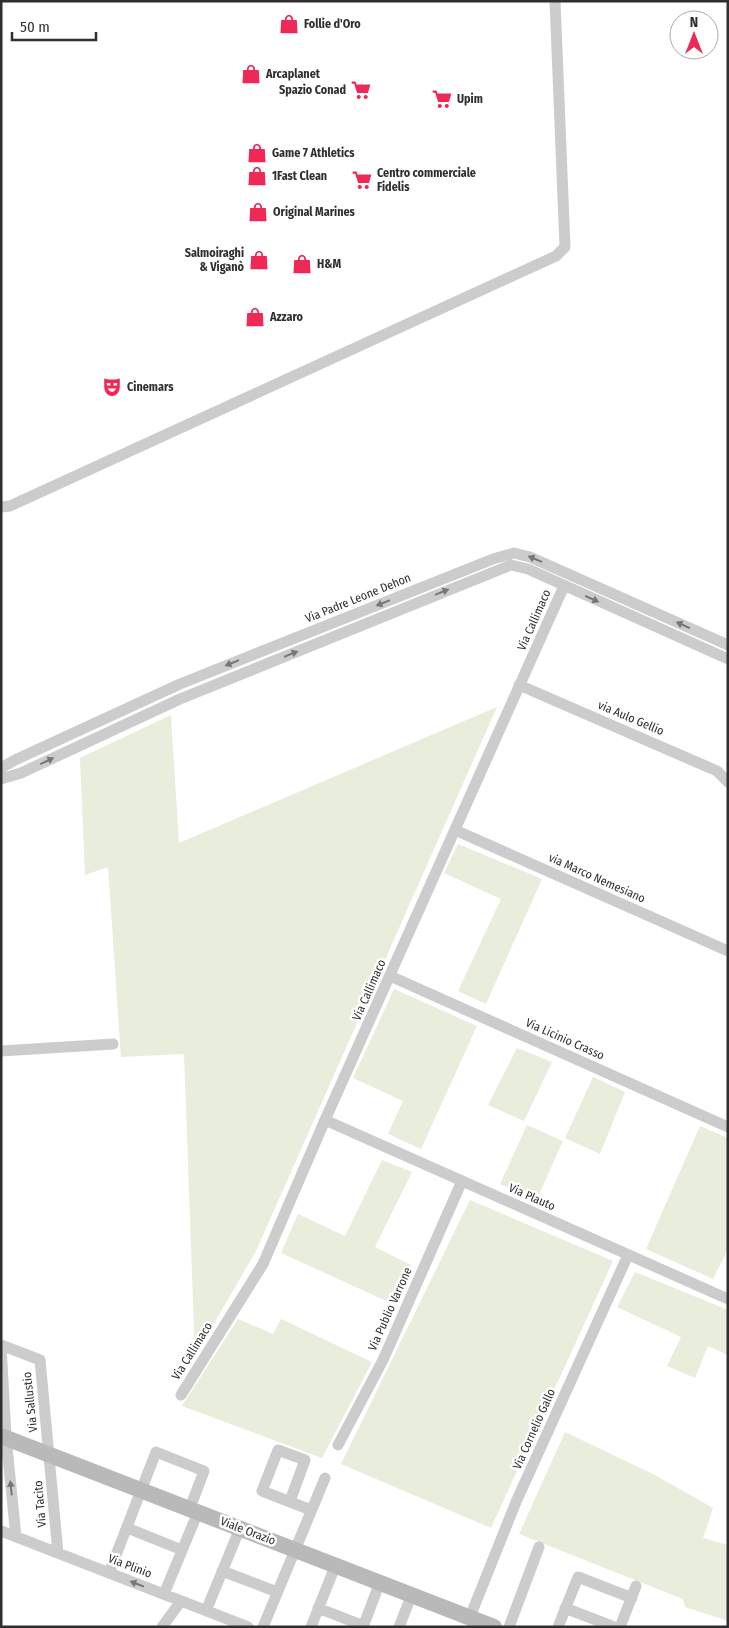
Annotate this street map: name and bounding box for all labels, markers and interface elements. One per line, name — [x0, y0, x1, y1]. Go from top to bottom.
scale bar — [12, 10, 96, 42]
north arrow — [669, 10, 719, 60]
shop icon: Follie d'Oro — [278, 13, 300, 35]
text: N — [690, 14, 698, 31]
place label: Follie d'Oro — [304, 17, 361, 31]
text: 50 m — [20, 18, 50, 36]
shop icon: Arcaplanet — [240, 63, 262, 85]
place label: Arcaplanet — [265, 67, 321, 81]
supermarket icon: Spazio Conad — [350, 79, 372, 101]
place label: Spazio Conad — [279, 83, 346, 97]
supermarket icon: Upim — [431, 88, 453, 110]
place label: Upim — [457, 92, 483, 106]
shop icon: Game 7 Athletics — [246, 142, 268, 164]
place label: Game 7 Athletics — [272, 146, 355, 160]
shop icon: 1Fast Clean — [246, 165, 268, 187]
place label: Centro commerciale Fidelis — [377, 166, 476, 194]
place label: 1Fast Clean — [272, 169, 327, 183]
supermarket icon: Centro commerciale Fidelis — [351, 169, 373, 191]
shop icon: Original Marines — [247, 201, 269, 223]
place label: Original Marines — [273, 205, 356, 219]
place label: Salmoiraghi & Viganò — [185, 246, 245, 274]
shop icon: Salmoiraghi & Viganò — [248, 249, 270, 271]
shop icon: H&M — [291, 253, 313, 275]
place label: H&M — [317, 257, 342, 271]
shop icon: Azzaro — [244, 306, 266, 328]
place label: Azzaro — [269, 310, 303, 324]
theatre icon: Cinemars — [101, 376, 123, 398]
place label: Cinemars — [127, 380, 174, 394]
one-way arrow — [527, 555, 542, 563]
street label: Via Padre Leone Dehon — [303, 570, 413, 626]
street label: Via Callimaco — [514, 587, 554, 653]
one-way arrow — [435, 588, 450, 596]
one-way arrow — [585, 595, 599, 603]
one-way arrow — [375, 599, 390, 607]
one-way arrow — [676, 621, 690, 629]
one-way arrow — [284, 649, 299, 657]
one-way arrow — [225, 660, 239, 668]
street label: via Aulo Gellio — [596, 698, 666, 738]
one-way arrow — [40, 757, 54, 765]
street label: via Marco Nemesiano — [546, 850, 648, 906]
street label: Via Callimaco — [349, 957, 389, 1023]
street label: Via Licinio Crasso — [523, 1015, 607, 1063]
street label: Via Plauto — [507, 1181, 557, 1213]
street label: Via Publio Varrone — [365, 1265, 415, 1353]
street label: Via Callimaco — [169, 1320, 215, 1382]
street label: Via Sallustio — [20, 1371, 40, 1433]
street label: Via Cornelio Gallo — [510, 1386, 558, 1472]
one-way arrow — [7, 1480, 15, 1496]
street label: Via Tacito — [31, 1480, 49, 1528]
street label: Viale Orazio — [218, 1514, 278, 1548]
street label: Via Plinio — [106, 1551, 154, 1581]
one-way arrow — [130, 1580, 145, 1587]

